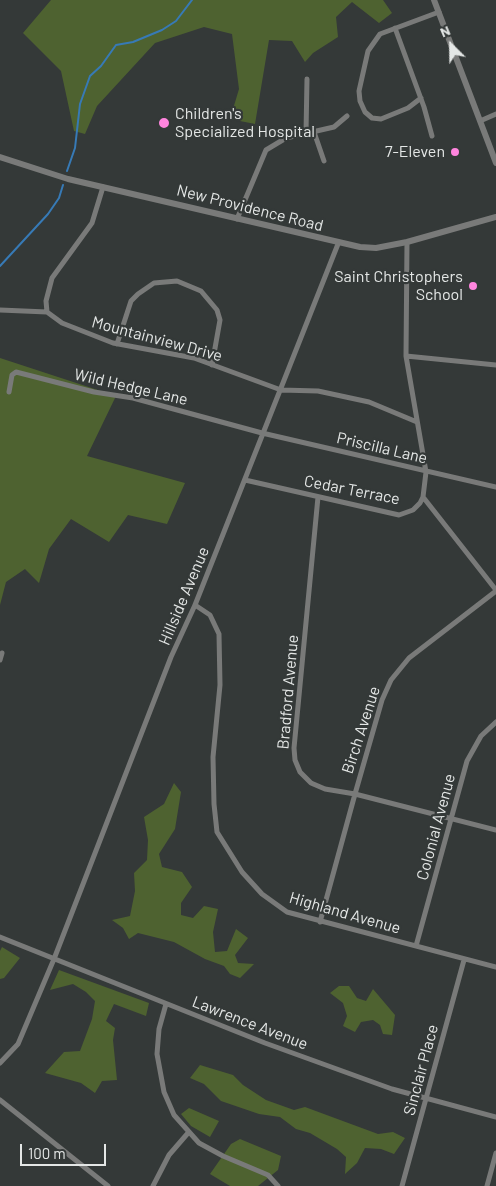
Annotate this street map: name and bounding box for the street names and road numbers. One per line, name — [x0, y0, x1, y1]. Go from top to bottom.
street label: New Providence Road — [175, 181, 325, 235]
street label: Mountainview Drive — [90, 312, 224, 366]
street label: Wild Hedge Lane — [72, 365, 190, 409]
street label: Priscilla Lane — [335, 428, 429, 468]
street label: Cedar Terrace — [302, 471, 402, 509]
street label: Hillside Avenue — [155, 544, 213, 648]
street label: Bradford Avenue — [273, 634, 303, 750]
street label: Birch Avenue — [338, 684, 384, 776]
street label: Colonial Avenue — [413, 772, 459, 882]
street label: Highland Avenue — [287, 888, 403, 938]
street label: Lawrence Avenue — [189, 992, 311, 1054]
street label: Sinclair Place — [400, 1022, 442, 1118]

